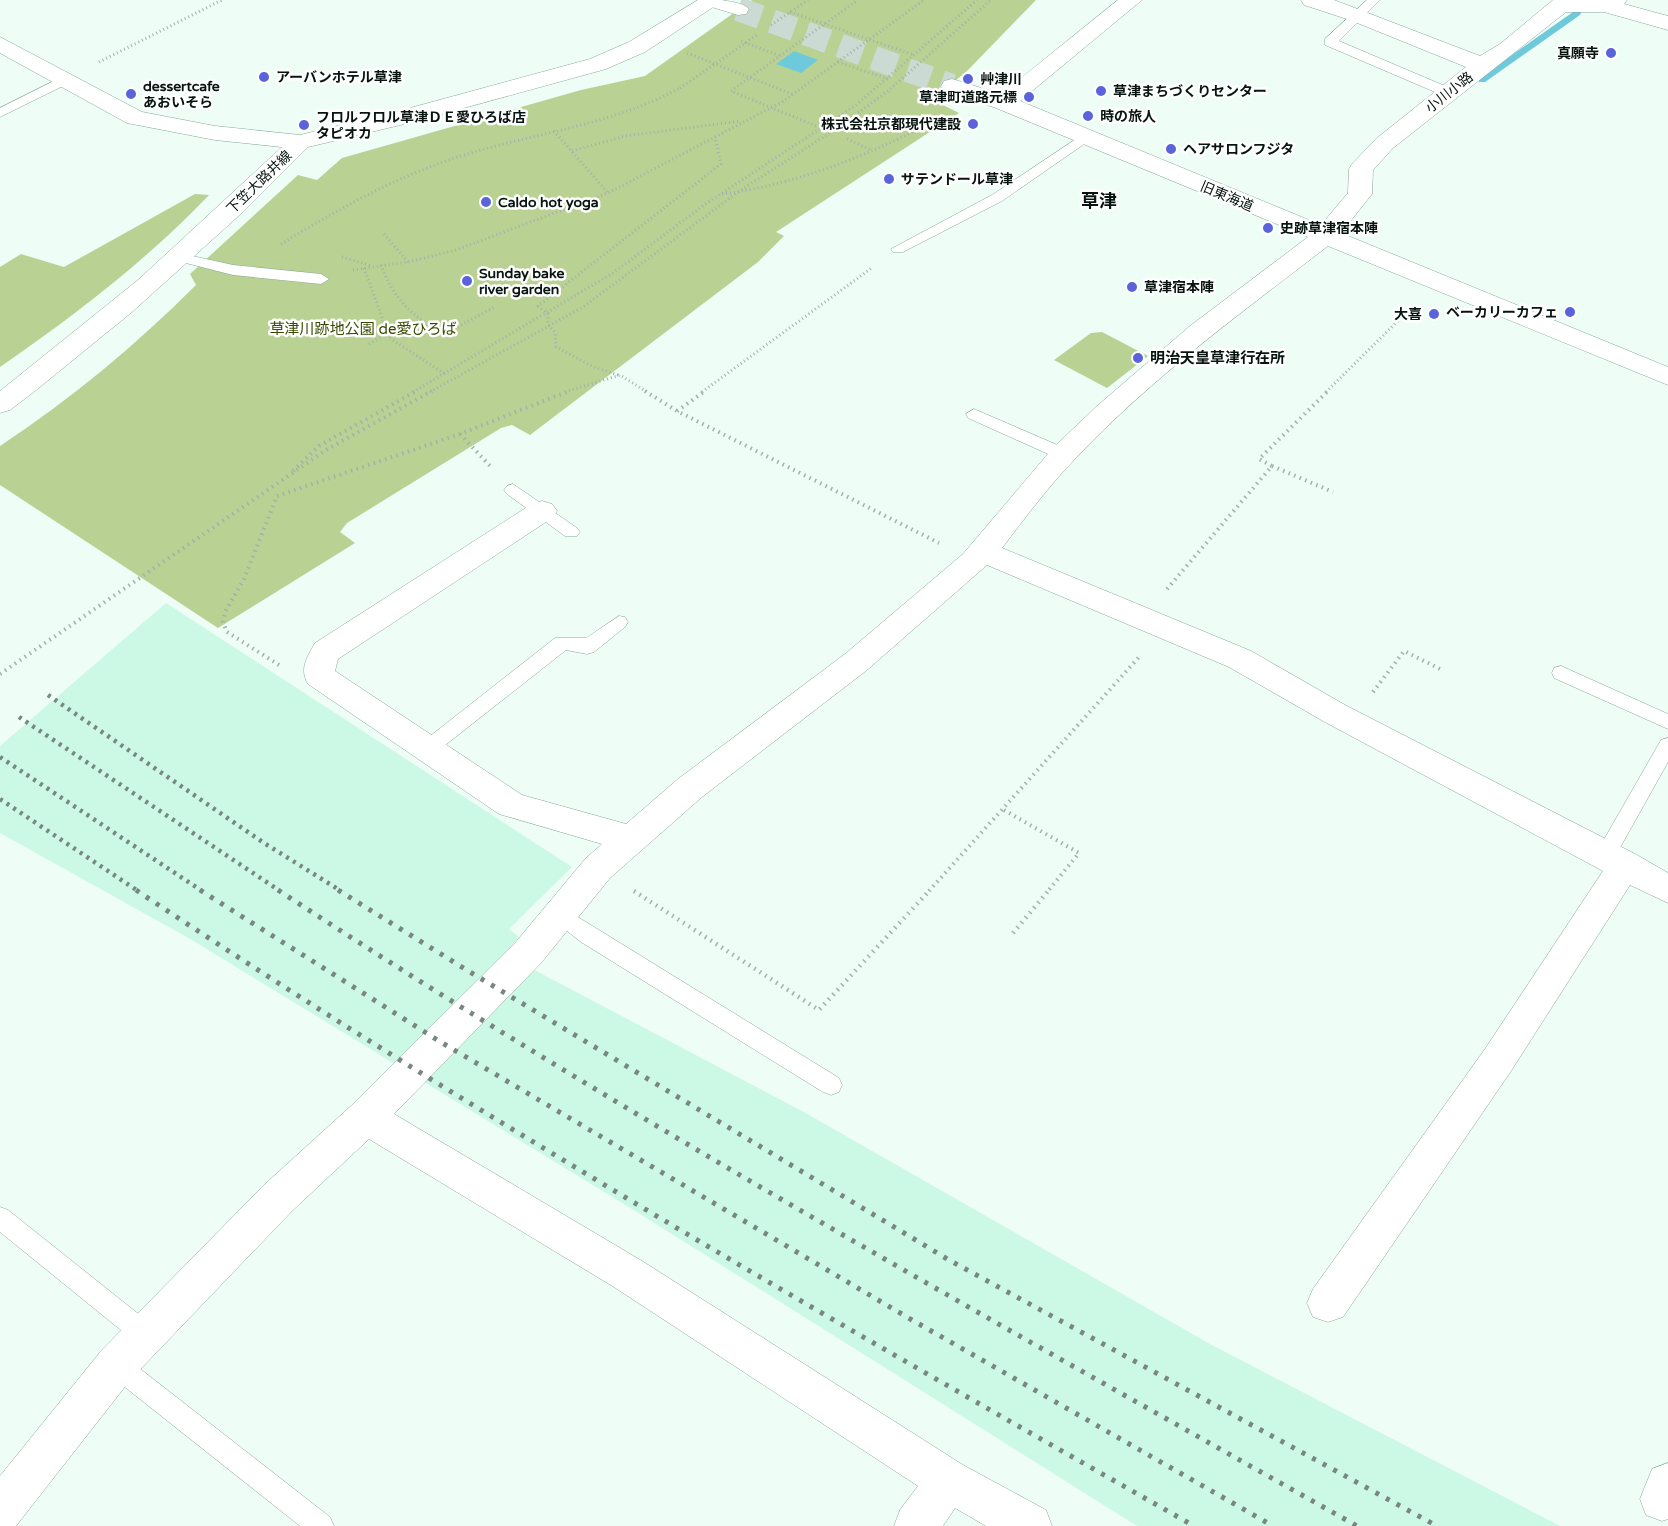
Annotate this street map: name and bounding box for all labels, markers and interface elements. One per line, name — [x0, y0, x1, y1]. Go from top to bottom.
place label: 真願寺 — [1557, 45, 1599, 62]
marker: 真願寺 — [1604, 46, 1618, 60]
street label: 小川小路 — [1422, 68, 1477, 116]
place label: アーバンホテル草津 — [276, 69, 402, 86]
marker: アーバンホテル草津 — [257, 70, 271, 84]
place label: 艸津川 — [980, 71, 1022, 88]
marker: 艸津川 — [961, 72, 975, 86]
place label: dessertcafe あおいそら — [143, 78, 220, 111]
place label: 草津まちづくりセンター — [1113, 83, 1267, 100]
marker: 草津まちづくりセンター — [1094, 84, 1108, 98]
marker: dessertcafe あおいそら — [124, 87, 138, 101]
place label: 草津町道路元標 — [919, 89, 1017, 106]
marker: 草津町道路元標 — [1022, 90, 1036, 104]
place label: 時の旅人 — [1100, 108, 1156, 125]
place label: フロルフロル草津ＤＥ愛ひろば店 タピオカ — [316, 109, 526, 142]
marker: 時の旅人 — [1081, 109, 1095, 123]
place label: 株式会社京都現代建設 — [821, 116, 961, 133]
marker: 株式会社京都現代建設 — [966, 117, 980, 131]
marker: フロルフロル草津ＤＥ愛ひろば店 タピオカ — [297, 118, 311, 132]
place label: ヘアサロンフジタ — [1183, 141, 1294, 158]
marker: ヘアサロンフジタ — [1164, 142, 1178, 156]
street label: 下笠大路井線 — [223, 147, 295, 218]
place label: サテンドール草津 — [901, 171, 1013, 188]
marker: サテンドール草津 — [882, 172, 896, 186]
street label: 旧東海道 — [1198, 178, 1256, 215]
district label: 草津 — [1081, 190, 1117, 212]
place label: Caldo hot yoga — [498, 194, 599, 211]
marker: Caldo hot yoga — [479, 195, 493, 209]
place label: 史跡草津宿本陣 — [1280, 220, 1378, 237]
marker: 史跡草津宿本陣 — [1261, 221, 1275, 235]
place label: Sunday bake river garden — [479, 265, 564, 298]
marker: Sunday bake river garden — [460, 274, 474, 288]
place label: 草津宿本陣 — [1144, 279, 1214, 296]
marker: 草津宿本陣 — [1125, 280, 1139, 294]
place label: ベーカリーカフェ — [1446, 304, 1558, 321]
marker: ベーカリーカフェ — [1563, 305, 1577, 319]
place label: 大喜 — [1394, 306, 1422, 323]
marker: 大喜 — [1427, 307, 1441, 321]
park label: 草津川跡地公園 de愛ひろば — [270, 320, 456, 338]
place label: 明治天皇草津行在所 — [1150, 349, 1285, 367]
marker: 明治天皇草津行在所 — [1131, 351, 1145, 365]

